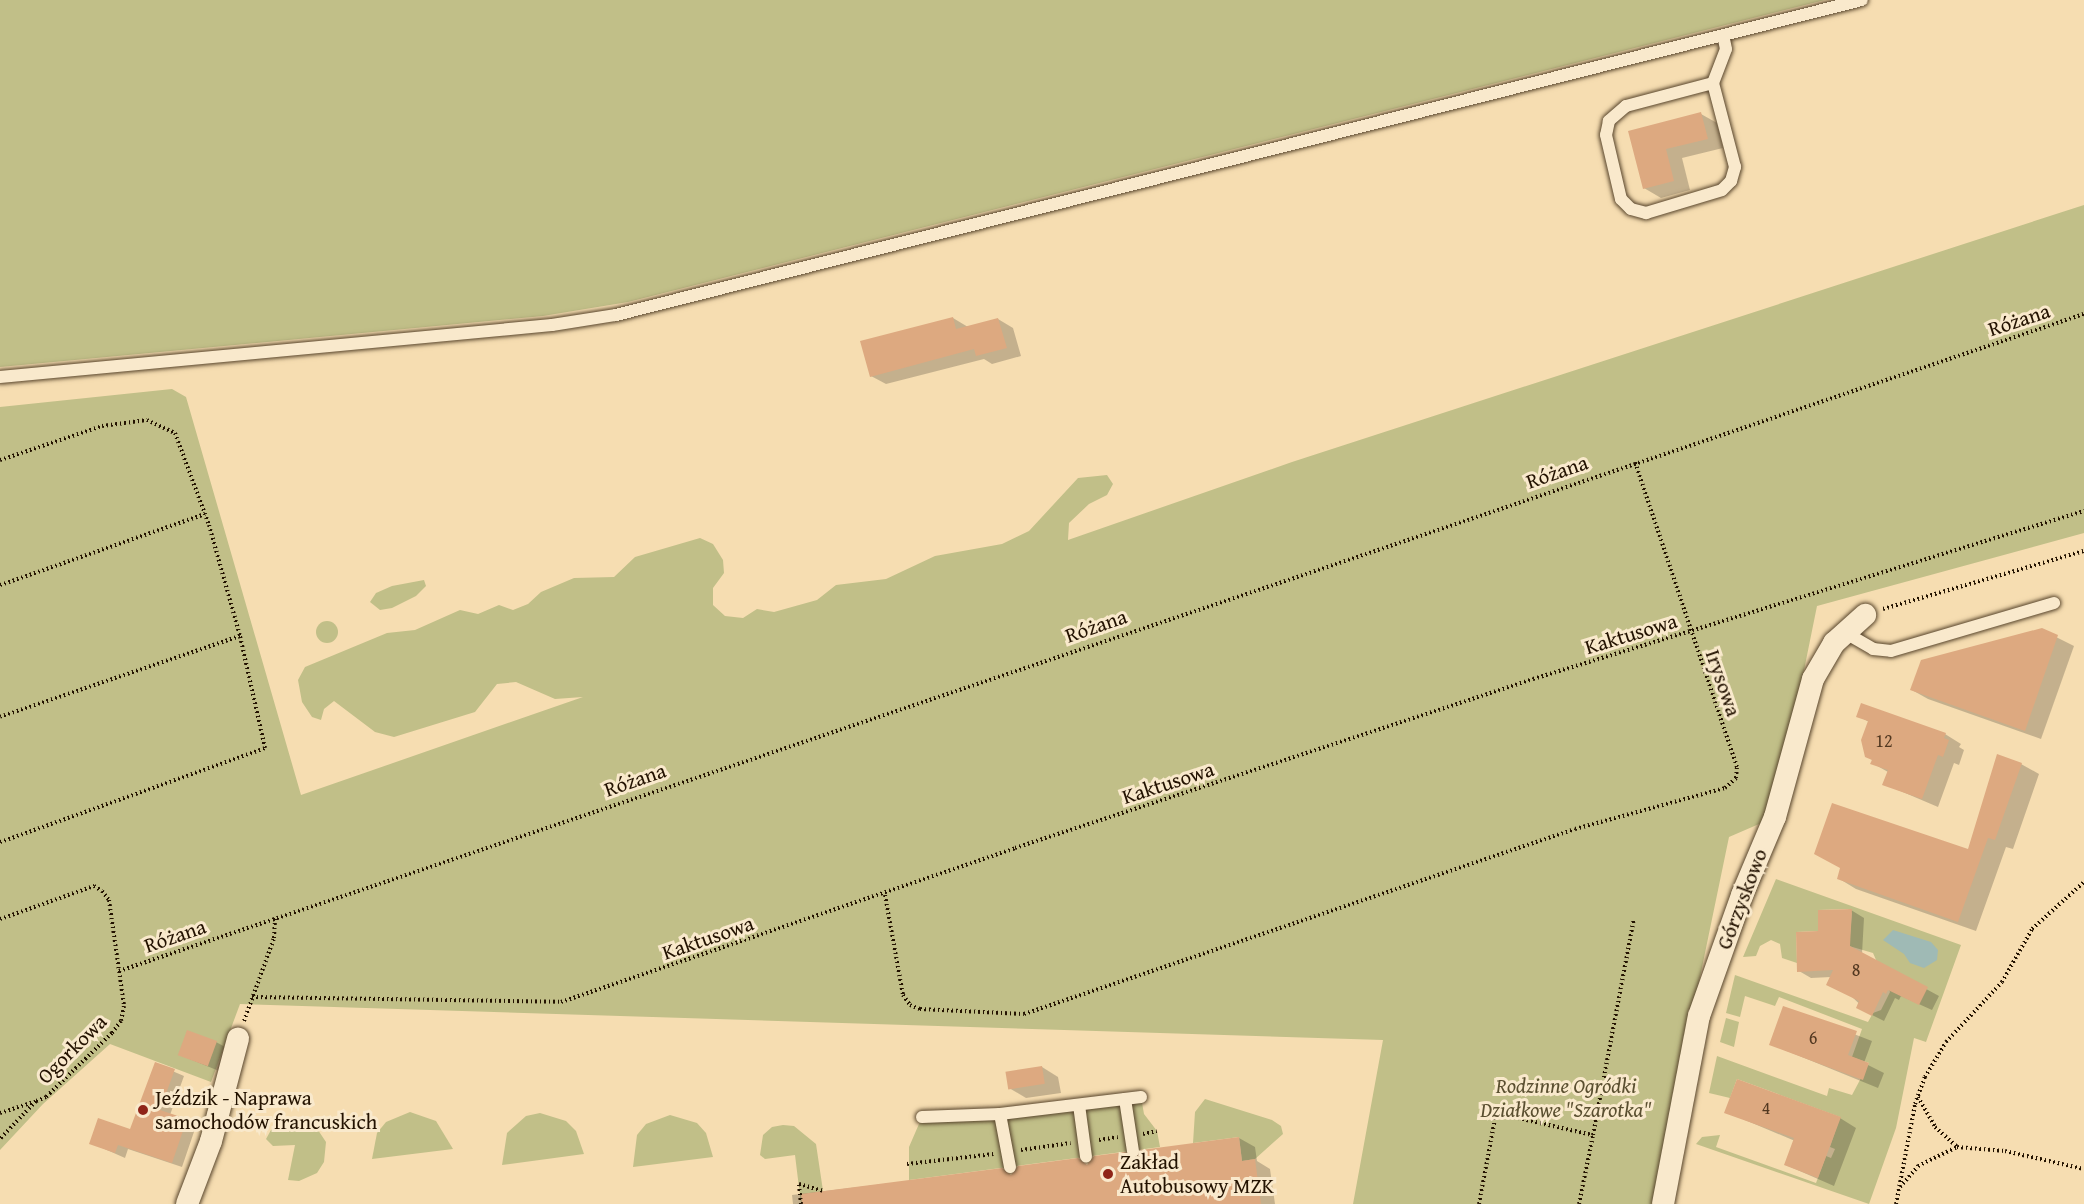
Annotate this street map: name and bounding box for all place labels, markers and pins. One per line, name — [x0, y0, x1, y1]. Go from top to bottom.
place label: Jeździk - Naprawa samochodów francuskich — [155, 1085, 377, 1135]
marker: Jeździk - Naprawa samochodów francuskich — [136, 1103, 150, 1117]
place label: Zakład Autobusowy MZK — [1120, 1149, 1274, 1199]
marker: Zakład Autobusowy MZK — [1101, 1167, 1115, 1181]

